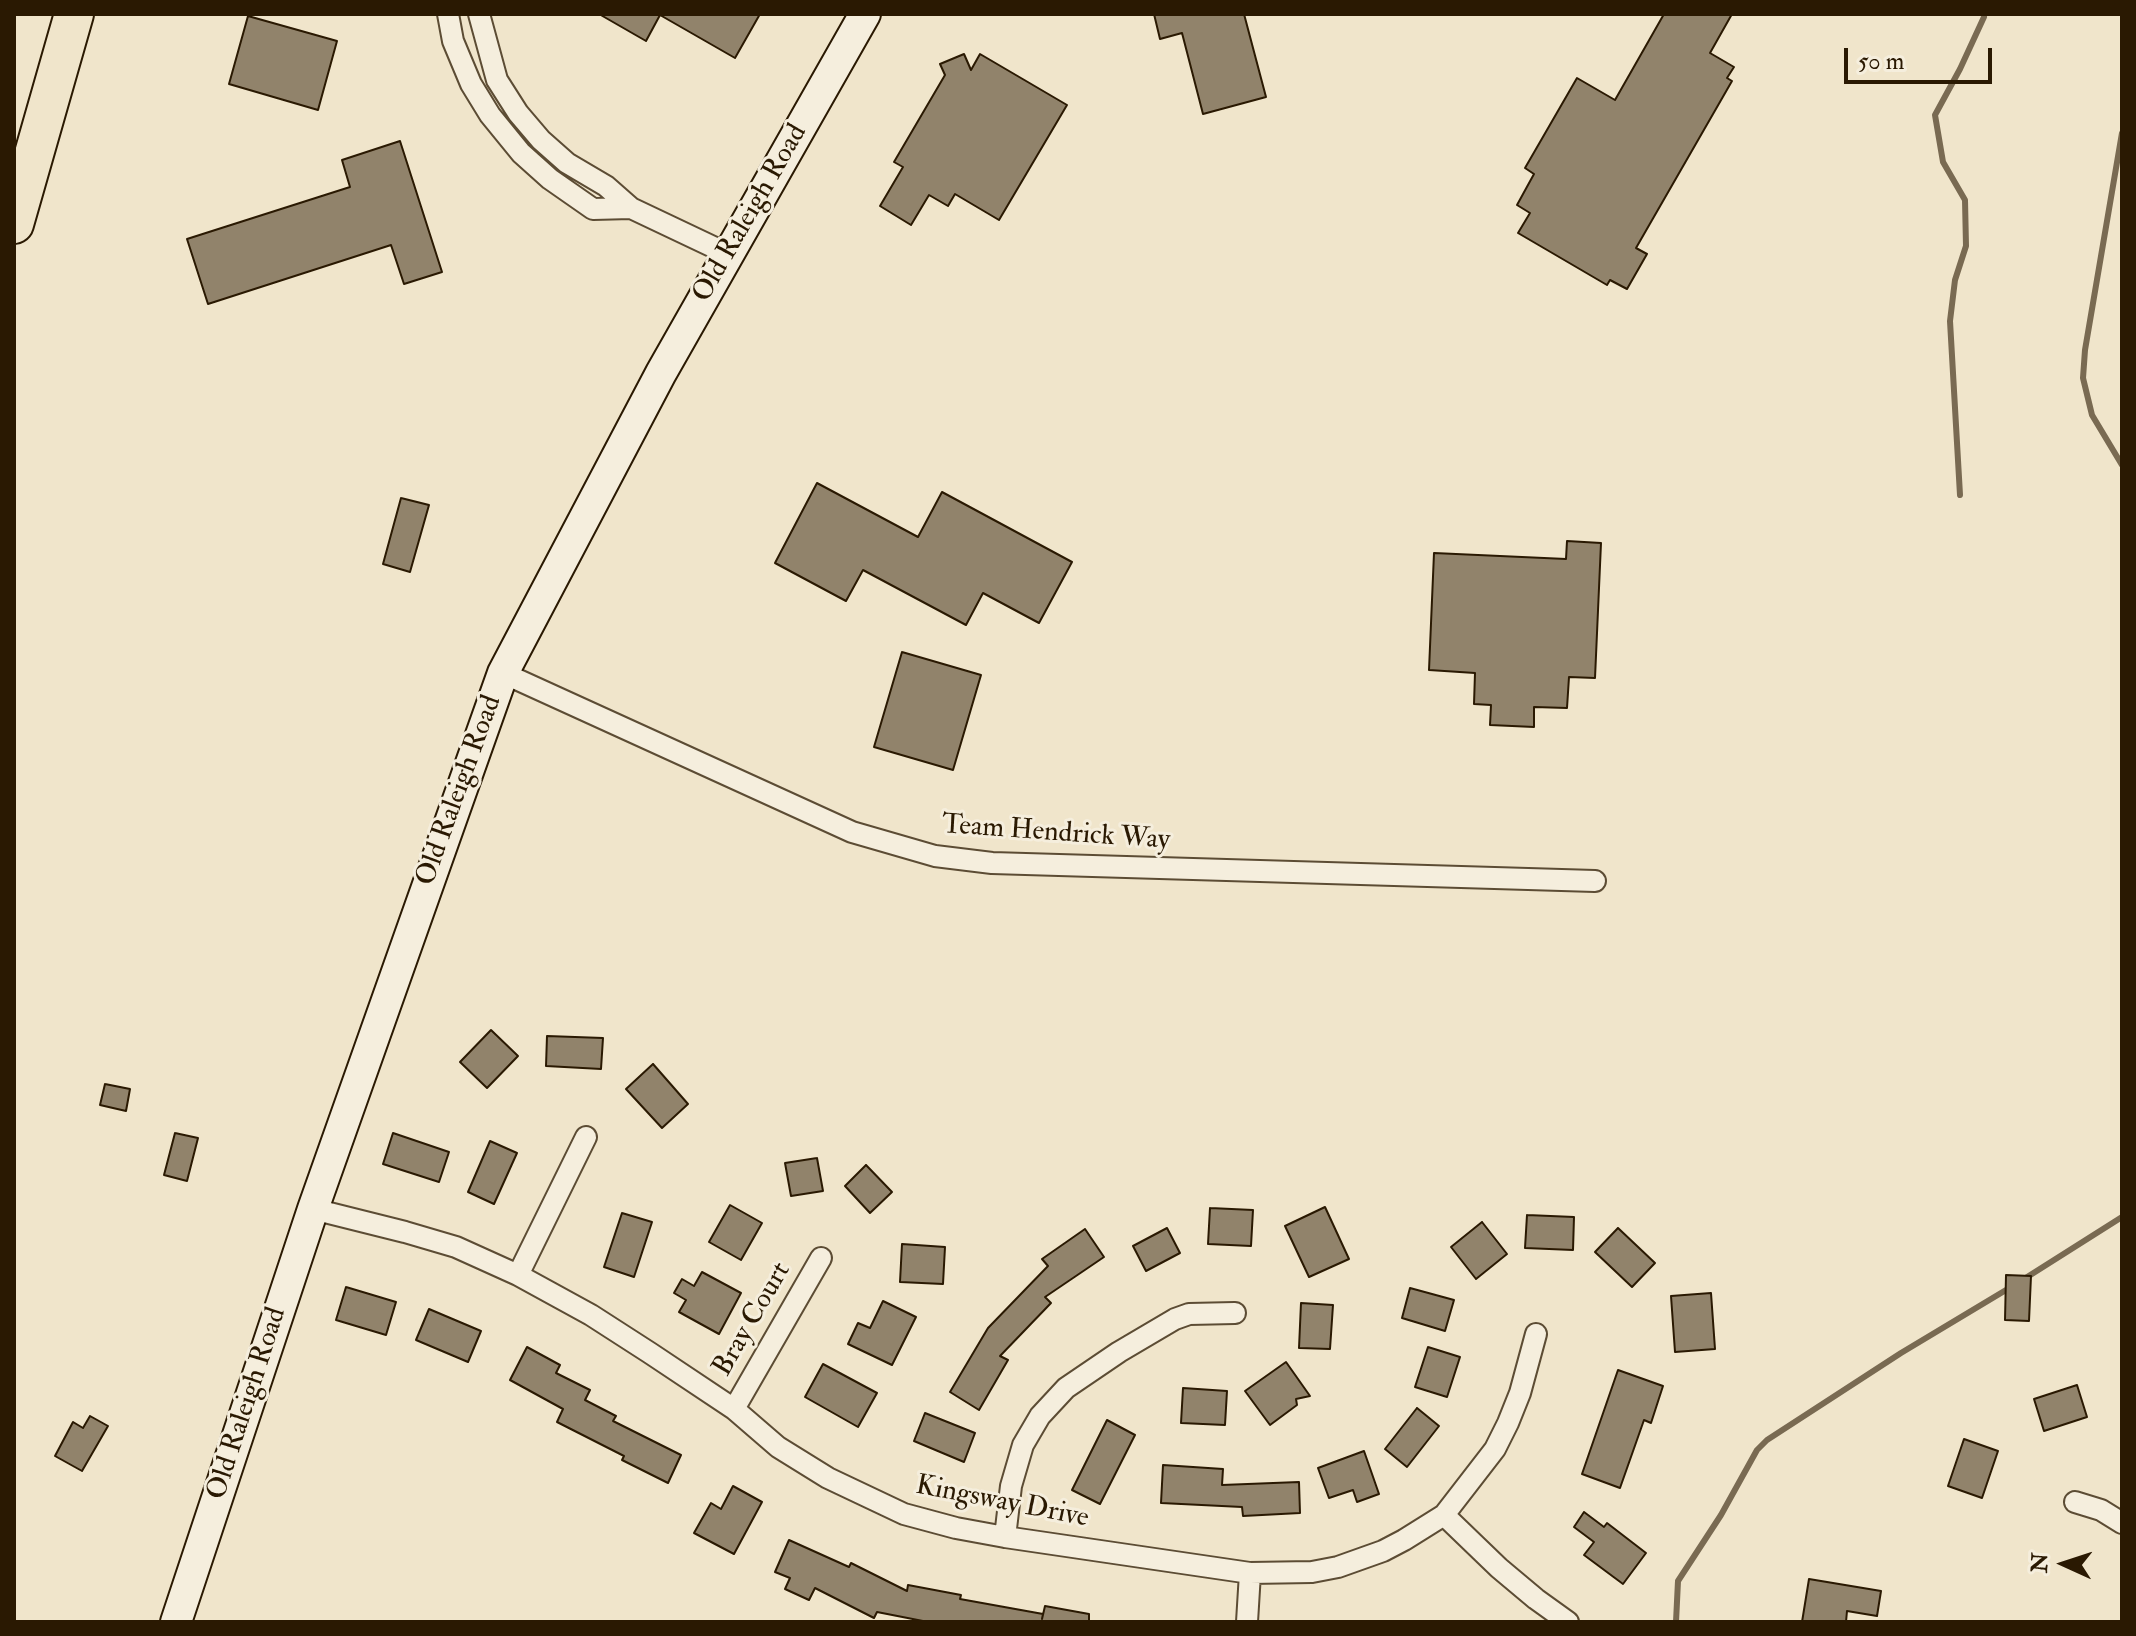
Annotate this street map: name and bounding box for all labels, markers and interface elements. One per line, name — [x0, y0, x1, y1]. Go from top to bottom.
scale bar — [1848, 32, 1996, 82]
text: 50 m — [1858, 46, 1904, 77]
street label: Old Raleigh Road — [686, 119, 816, 309]
street label: Old Raleigh Road — [410, 691, 510, 891]
street label: Team Hendrick Way — [941, 809, 1171, 859]
street label: Bray Court — [707, 1257, 799, 1383]
street label: Old Raleigh Road — [201, 1304, 295, 1504]
street label: Kingsway Drive — [913, 1470, 1091, 1536]
north arrow — [2024, 1524, 2104, 1604]
text: N — [2026, 1552, 2055, 1573]

